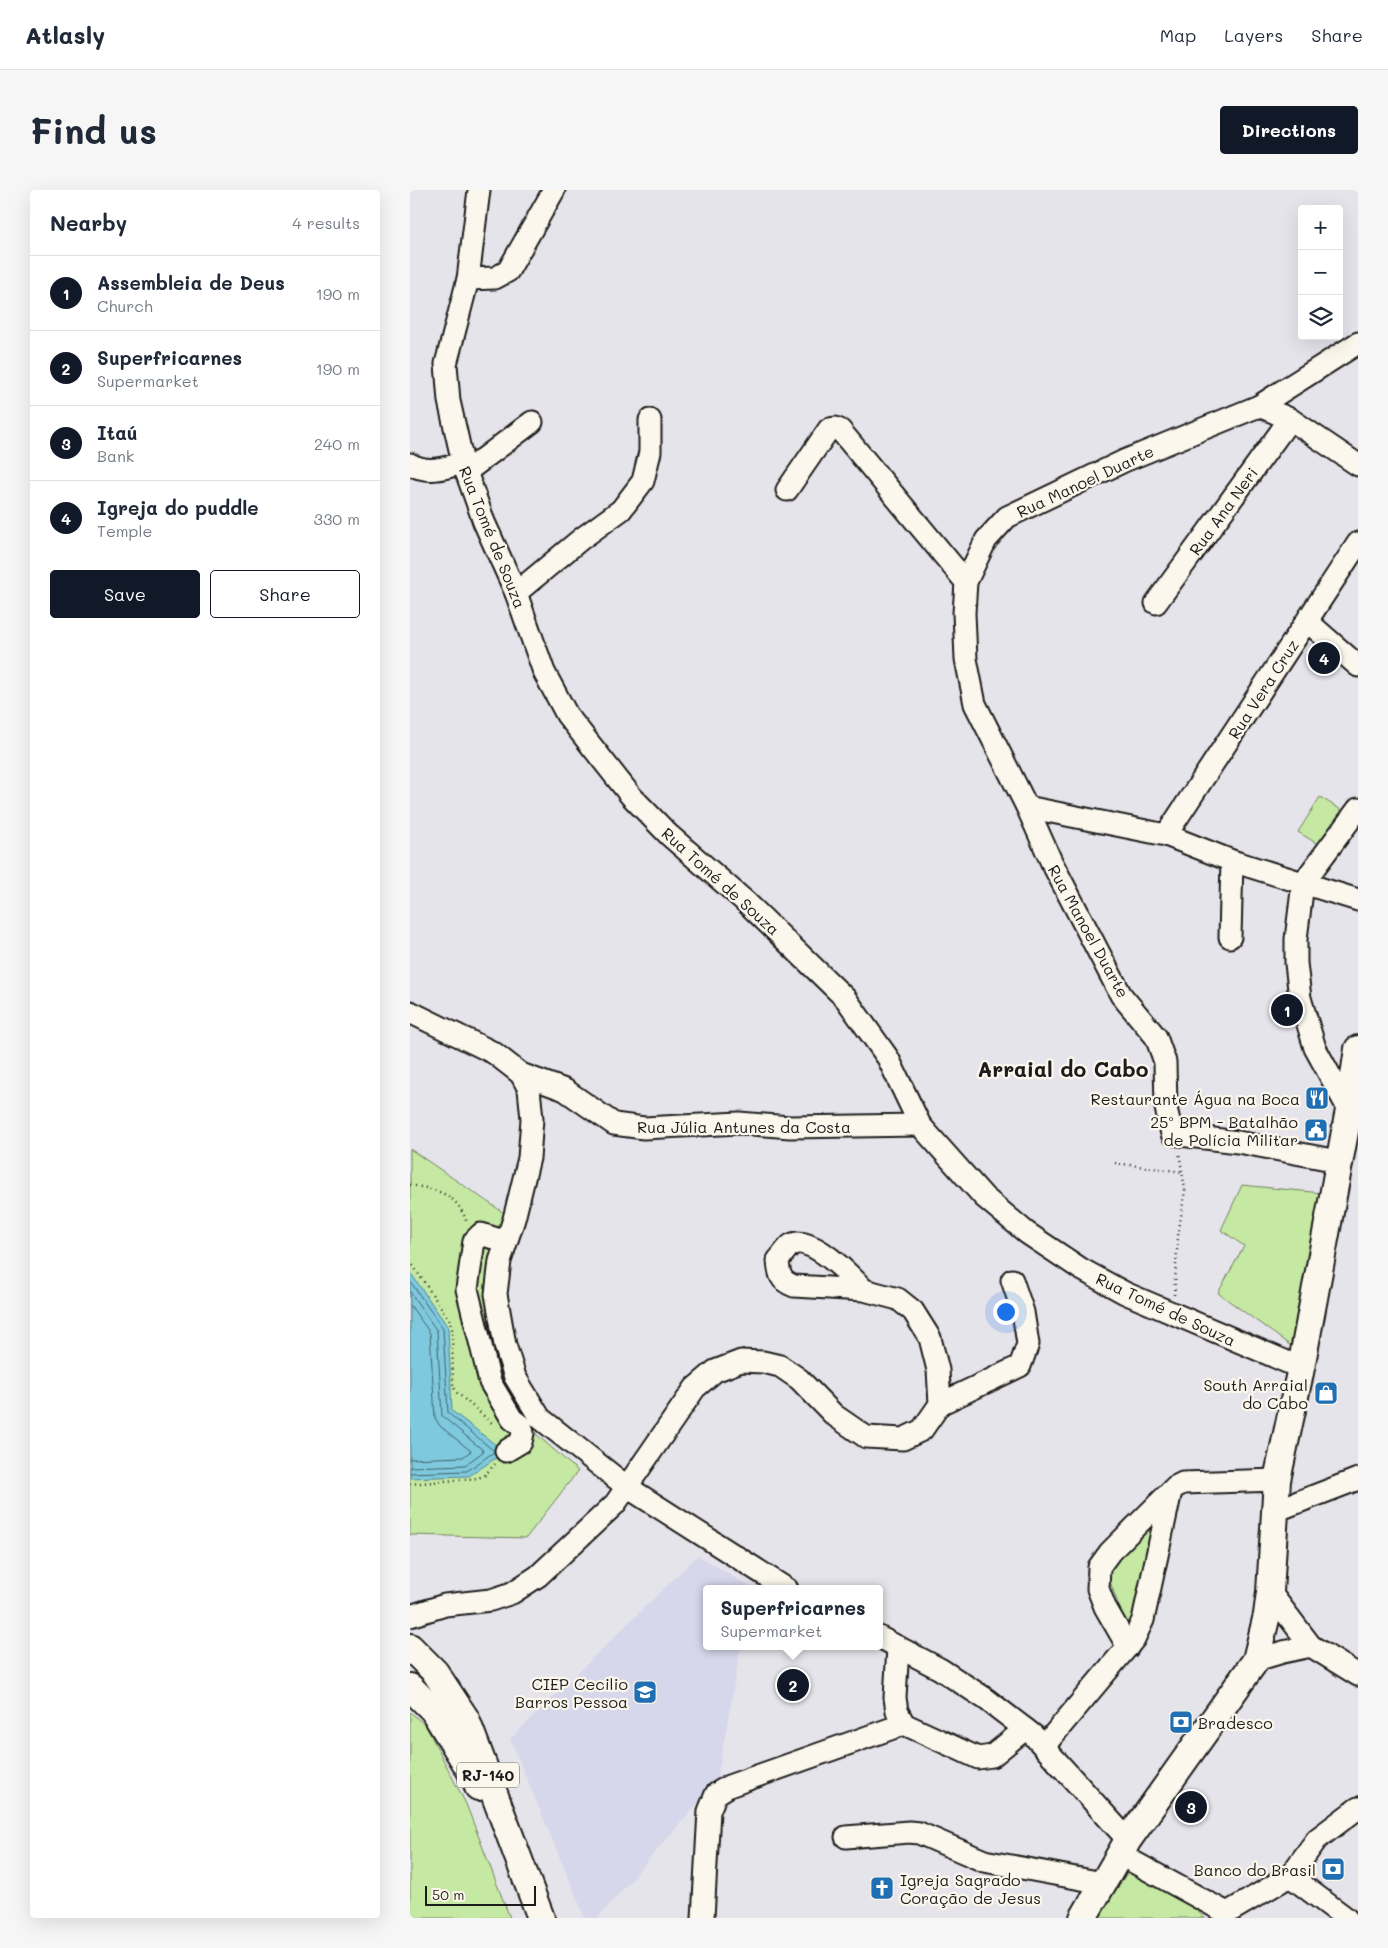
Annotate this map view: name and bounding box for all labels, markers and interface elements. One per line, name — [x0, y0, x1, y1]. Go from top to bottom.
text: Atlasly — [25, 19, 105, 50]
text: Map — [1160, 23, 1196, 47]
text: Layers — [1224, 23, 1283, 47]
text: Share — [1311, 23, 1363, 47]
button: Directions — [1220, 106, 1358, 154]
text: Find us — [30, 107, 157, 153]
map controls — [1298, 205, 1343, 340]
button: + — [1298, 205, 1343, 250]
text: Nearby — [50, 209, 127, 236]
text: 4 results — [292, 212, 360, 233]
button: − — [1298, 250, 1343, 295]
text: Assembleia de Deus — [97, 270, 285, 295]
text: 1 — [62, 283, 70, 304]
text: 190 m — [316, 283, 360, 304]
text: Church — [97, 295, 153, 316]
button: layers — [1298, 295, 1343, 340]
text: Superfricarnes — [97, 345, 242, 370]
text: 2 — [62, 358, 70, 379]
text: 190 m — [316, 358, 360, 379]
text: Supermarket — [97, 370, 199, 391]
text: Itaú — [97, 420, 138, 445]
text: 3 — [61, 433, 71, 454]
text: 240 m — [314, 433, 360, 454]
street label: Rua Manoel Duarte — [1013, 440, 1157, 522]
text: Bank — [97, 445, 134, 466]
street label: Rua Tomé de Souza — [455, 463, 531, 611]
street label: Rua Ana Neri — [1184, 463, 1262, 559]
text: Igreja do puddle — [97, 495, 259, 520]
text: 4 — [61, 508, 71, 529]
text: 330 m — [314, 508, 360, 529]
text: Temple — [97, 520, 152, 541]
button: Save — [50, 570, 200, 618]
button: Share — [210, 570, 360, 618]
street label: Rua Vera Cruz — [1223, 635, 1303, 743]
pin: 4 — [1308, 639, 1340, 677]
street label: Rua Tomé de Souza — [658, 822, 784, 940]
street label: Rua Manoel Duarte — [1044, 861, 1134, 1001]
pin: 1 — [1271, 991, 1303, 1029]
district label: Arraial do Cabo — [978, 1055, 1149, 1082]
restaurant icon: Restaurante Água na Boca — [1304, 1085, 1330, 1111]
place label: Restaurante Água na Boca — [1090, 1088, 1300, 1109]
place label: 25º BPM - Batalhão de Polícia Militar — [1150, 1111, 1298, 1150]
street label: Rua Júlia Antunes da Costa — [637, 1116, 851, 1137]
public building icon: 25º BPM - Batalhão de Polícia Militar — [1303, 1117, 1329, 1143]
street label: Rua Tomé de Souza — [1093, 1267, 1239, 1351]
your location — [993, 1299, 1019, 1325]
place label: South Arraial do Cabo — [1204, 1374, 1308, 1413]
shop icon: South Arraial do Cabo — [1313, 1380, 1339, 1406]
popup — [703, 1585, 883, 1650]
text: Superfricarnes — [720, 1595, 866, 1620]
text: Supermarket — [720, 1620, 822, 1641]
pin: 2 — [777, 1666, 809, 1704]
place label: CIEP Cecilio Barros Pessoa — [515, 1673, 628, 1712]
school or university icon: CIEP Cecilio Barros Pessoa — [632, 1679, 658, 1705]
bank icon: Bradesco — [1168, 1709, 1194, 1735]
place label: Bradesco — [1198, 1712, 1273, 1733]
road number: RJ-140 — [457, 1762, 519, 1788]
pin: 3 — [1175, 1788, 1207, 1826]
bank icon: Banco do Brasil — [1320, 1856, 1346, 1882]
place label: Banco do Brasil — [1194, 1859, 1316, 1880]
place label: Igreja Sagrado Coração de Jesus — [900, 1869, 1041, 1908]
church icon: Igreja Sagrado Coração de Jesus — [869, 1875, 895, 1901]
scale bar — [425, 1883, 536, 1906]
text: 50 m — [432, 1885, 464, 1904]

